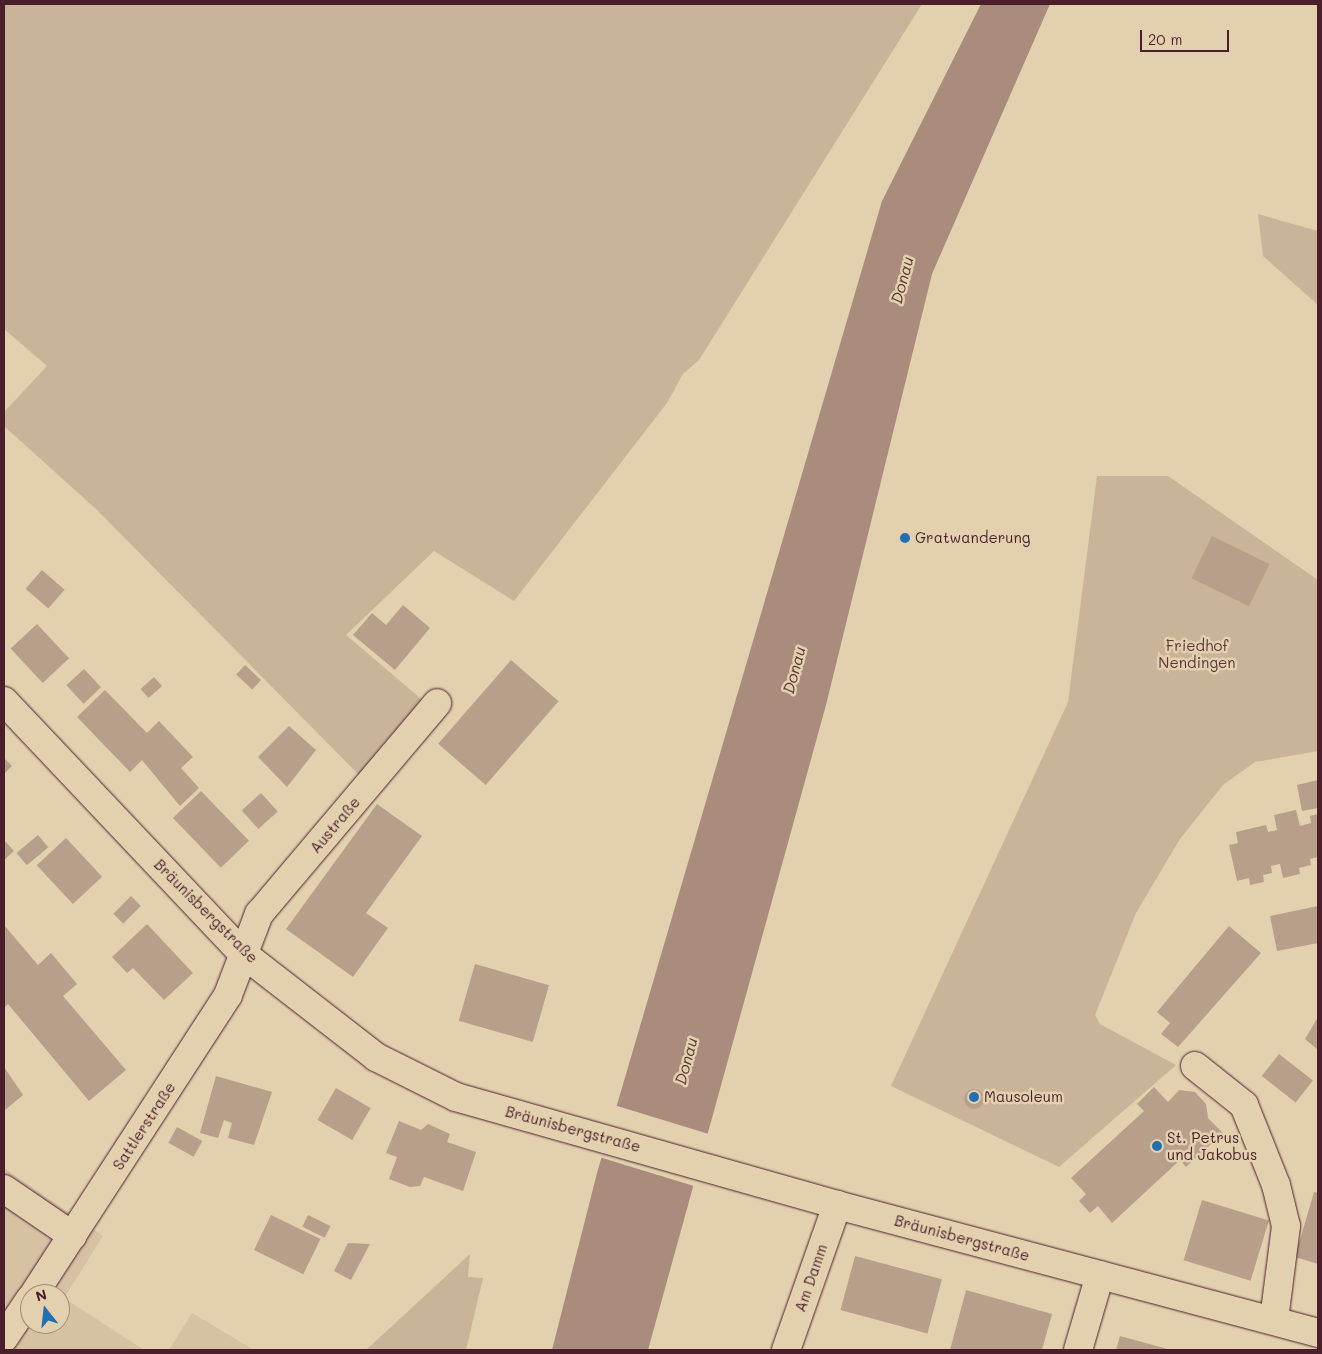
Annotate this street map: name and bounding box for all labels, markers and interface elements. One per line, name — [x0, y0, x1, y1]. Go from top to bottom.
scale bar — [1142, 20, 1231, 52]
text: 20 m — [1148, 29, 1182, 49]
water label: Donau — [887, 254, 917, 306]
place label: Gratwanderung — [915, 529, 1030, 547]
marker: Gratwanderung — [899, 532, 911, 544]
park label: Friedhof Nendingen — [1158, 636, 1236, 671]
water label: Donau — [779, 644, 809, 696]
street label: Austraße — [306, 793, 364, 857]
street label: Bräunisbergstraße — [150, 855, 262, 967]
water label: Donau — [671, 1035, 701, 1087]
street label: Sattlerstraße — [109, 1079, 179, 1173]
place label: Mausoleum — [984, 1088, 1063, 1106]
marker: Mausoleum — [968, 1091, 980, 1103]
street label: Bräunisbergstraße — [503, 1102, 643, 1156]
place label: St. Petrus und Jakobus — [1167, 1128, 1257, 1163]
marker: St. Petrus und Jakobus — [1151, 1140, 1163, 1152]
street label: Bräunisbergstraße — [892, 1211, 1032, 1265]
street label: Am Damm — [791, 1242, 831, 1314]
north arrow — [20, 1284, 70, 1334]
text: N — [33, 1284, 49, 1306]

